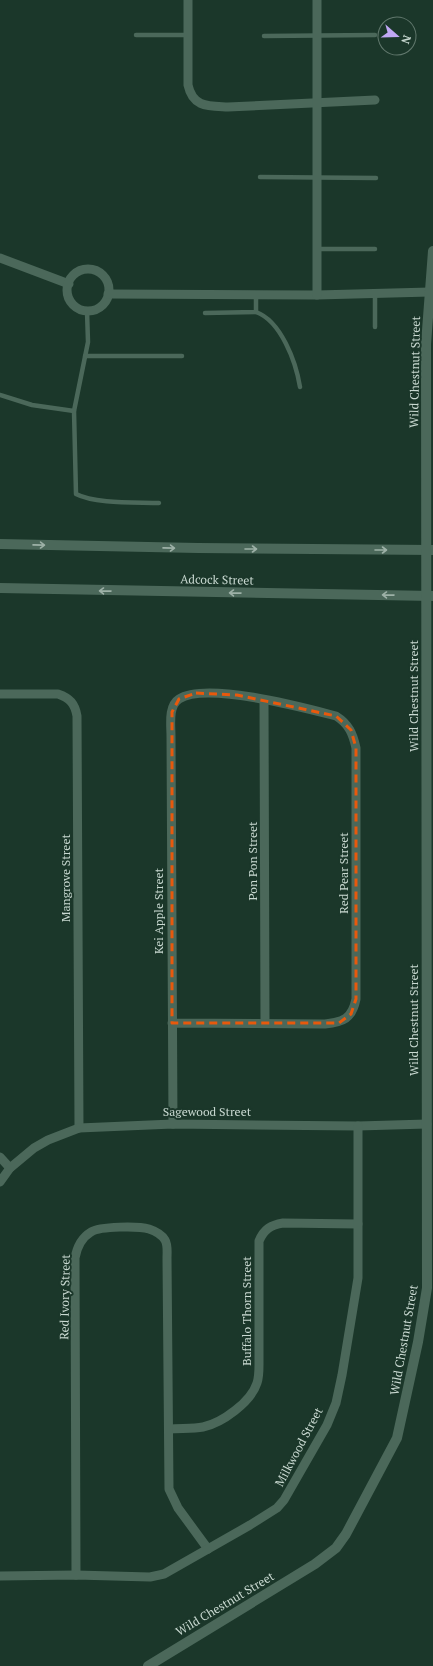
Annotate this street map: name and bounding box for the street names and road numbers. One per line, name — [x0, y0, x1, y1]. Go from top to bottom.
street label: Wild Chestnut Street — [406, 315, 423, 428]
street label: Adcock Street — [180, 571, 254, 588]
street label: Wild Chestnut Street — [406, 640, 421, 752]
street label: Pon Pon Street — [245, 821, 260, 900]
street label: Red Pear Street — [336, 832, 351, 914]
street label: Mangrove Street — [58, 834, 73, 922]
street label: Kei Apple Street — [151, 868, 166, 954]
street label: Wild Chestnut Street — [406, 964, 421, 1076]
street label: Sagewood Street — [163, 1104, 252, 1119]
street label: Red Ivory Street — [56, 1254, 73, 1340]
street label: Buffalo Thorn Street — [239, 1256, 254, 1366]
street label: Wild Chestnut Street — [386, 1283, 421, 1396]
street label: Milkwood Street — [271, 1404, 326, 1489]
street label: Wild Chestnut Street — [173, 1568, 277, 1639]

